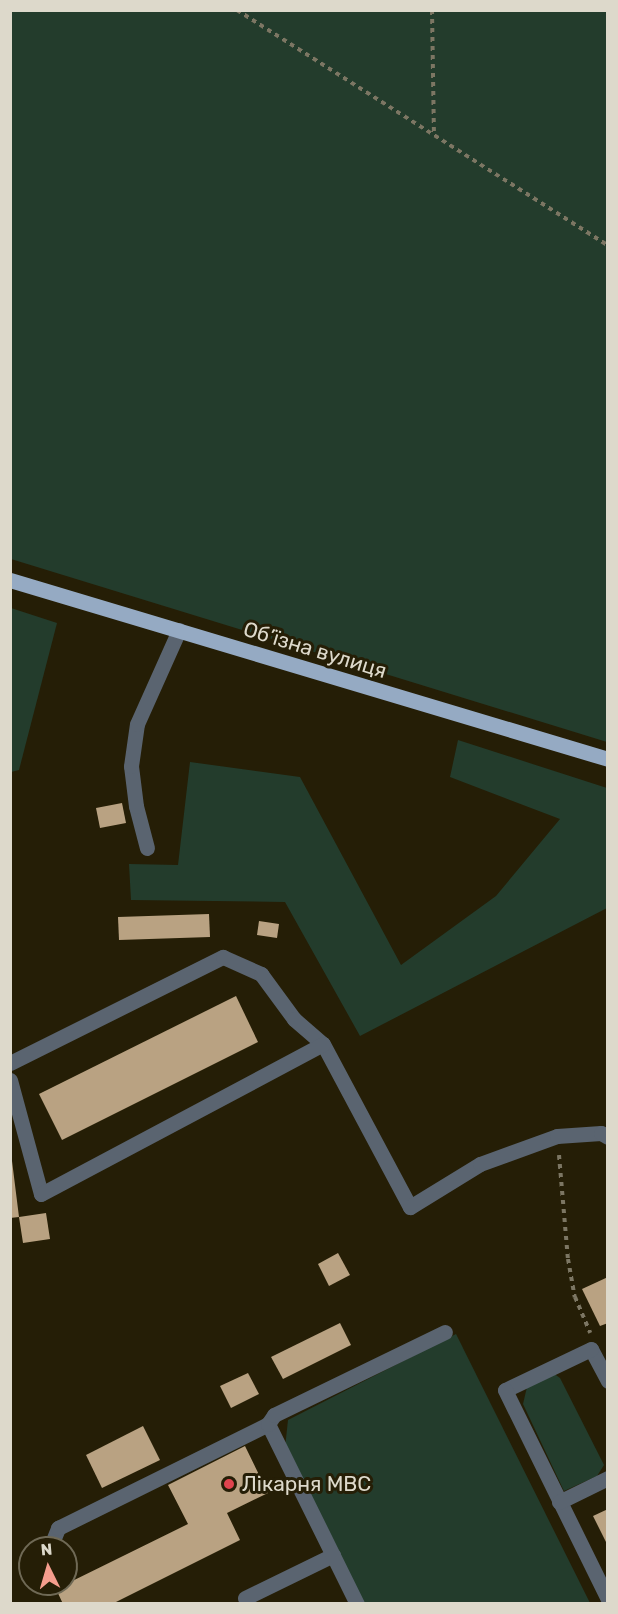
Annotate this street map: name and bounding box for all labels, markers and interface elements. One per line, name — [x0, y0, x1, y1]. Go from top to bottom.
street label: Об’їзна вулиця — [240, 616, 390, 684]
place label: Лікарня МВС — [242, 1471, 371, 1497]
marker: Лікарня МВС — [220, 1475, 238, 1493]
north arrow — [18, 1536, 78, 1596]
text: N — [40, 1540, 53, 1560]

